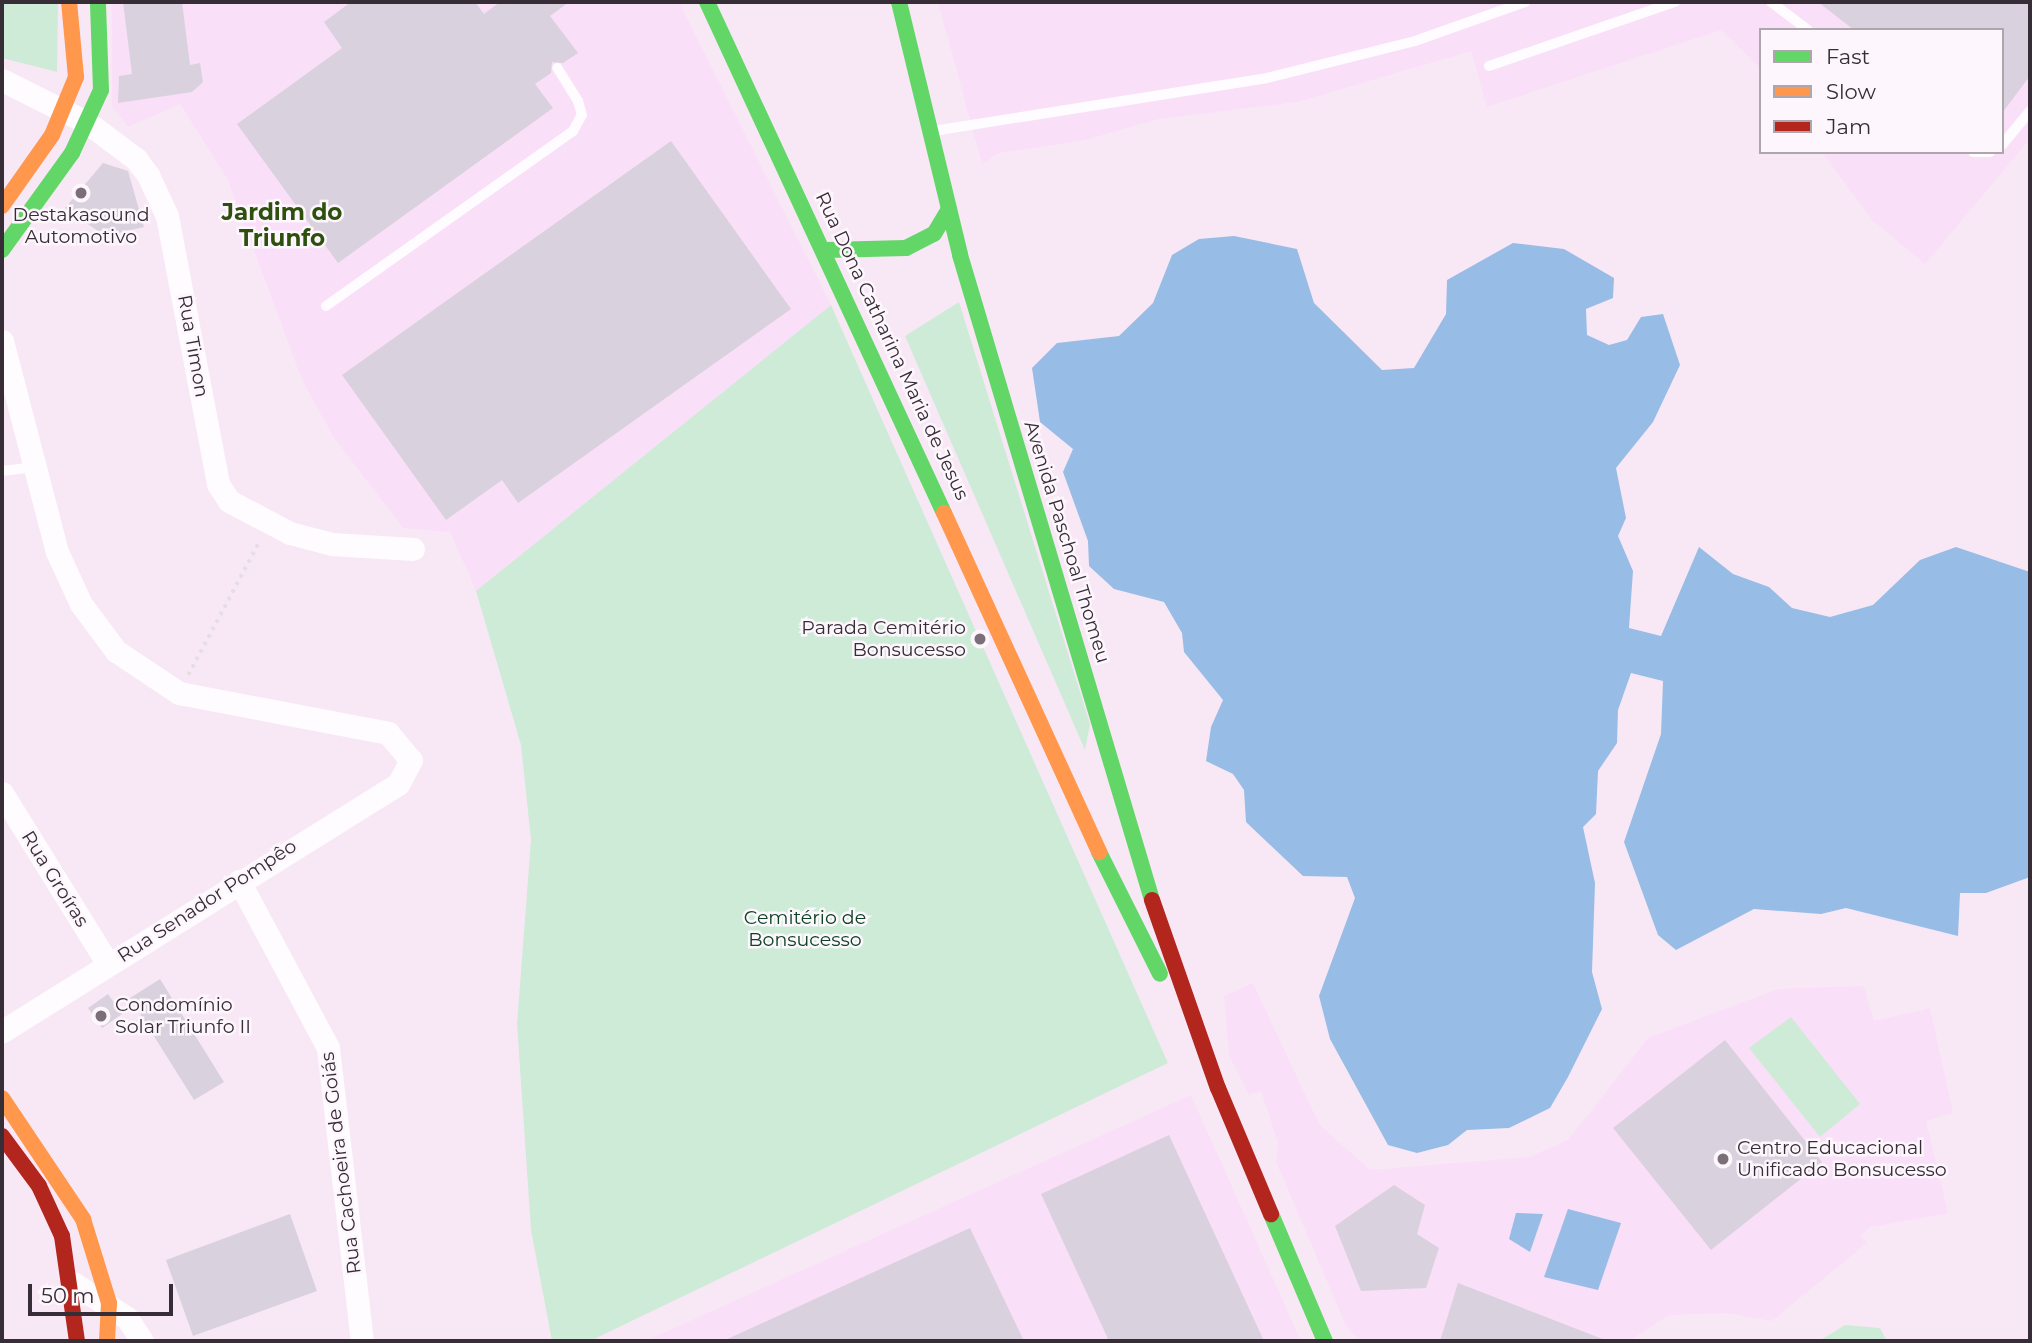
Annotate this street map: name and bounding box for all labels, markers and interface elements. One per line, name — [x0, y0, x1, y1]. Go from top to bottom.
legend — [1759, 28, 2004, 154]
text: Fast — [1826, 44, 1870, 69]
text: Slow — [1826, 79, 1876, 104]
text: Jam — [1826, 114, 1871, 139]
marker: Destakasound Automotivo — [73, 185, 89, 201]
street label: Rua Dona Catharina Maria de Jesus — [810, 188, 974, 504]
district label: Jardim do Triunfo — [222, 198, 342, 252]
place label: Destakasound Automotivo — [12, 204, 150, 248]
street label: Rua Timon — [173, 293, 213, 399]
street label: Avenida Paschoal Thomeu — [1019, 418, 1115, 666]
place label: Parada Cemitério Bonsucesso — [801, 617, 966, 661]
marker: Parada Cemitério Bonsucesso — [972, 631, 988, 647]
street label: Rua Groíras — [16, 827, 94, 931]
street label: Rua Senador Pompêo — [113, 835, 301, 967]
park label: Cemitério de Bonsucesso — [744, 907, 866, 951]
place label: Condomínio Solar Triunfo II — [115, 994, 251, 1038]
marker: Condomínio Solar Triunfo II — [93, 1008, 109, 1024]
street label: Rua Cachoeira de Goiás — [316, 1051, 366, 1275]
place label: Centro Educacional Unificado Bonsucesso — [1737, 1137, 1947, 1181]
marker: Centro Educacional Unificado Bonsucesso — [1715, 1151, 1731, 1167]
scale bar — [32, 1270, 177, 1314]
text: 50 m — [41, 1283, 95, 1308]

